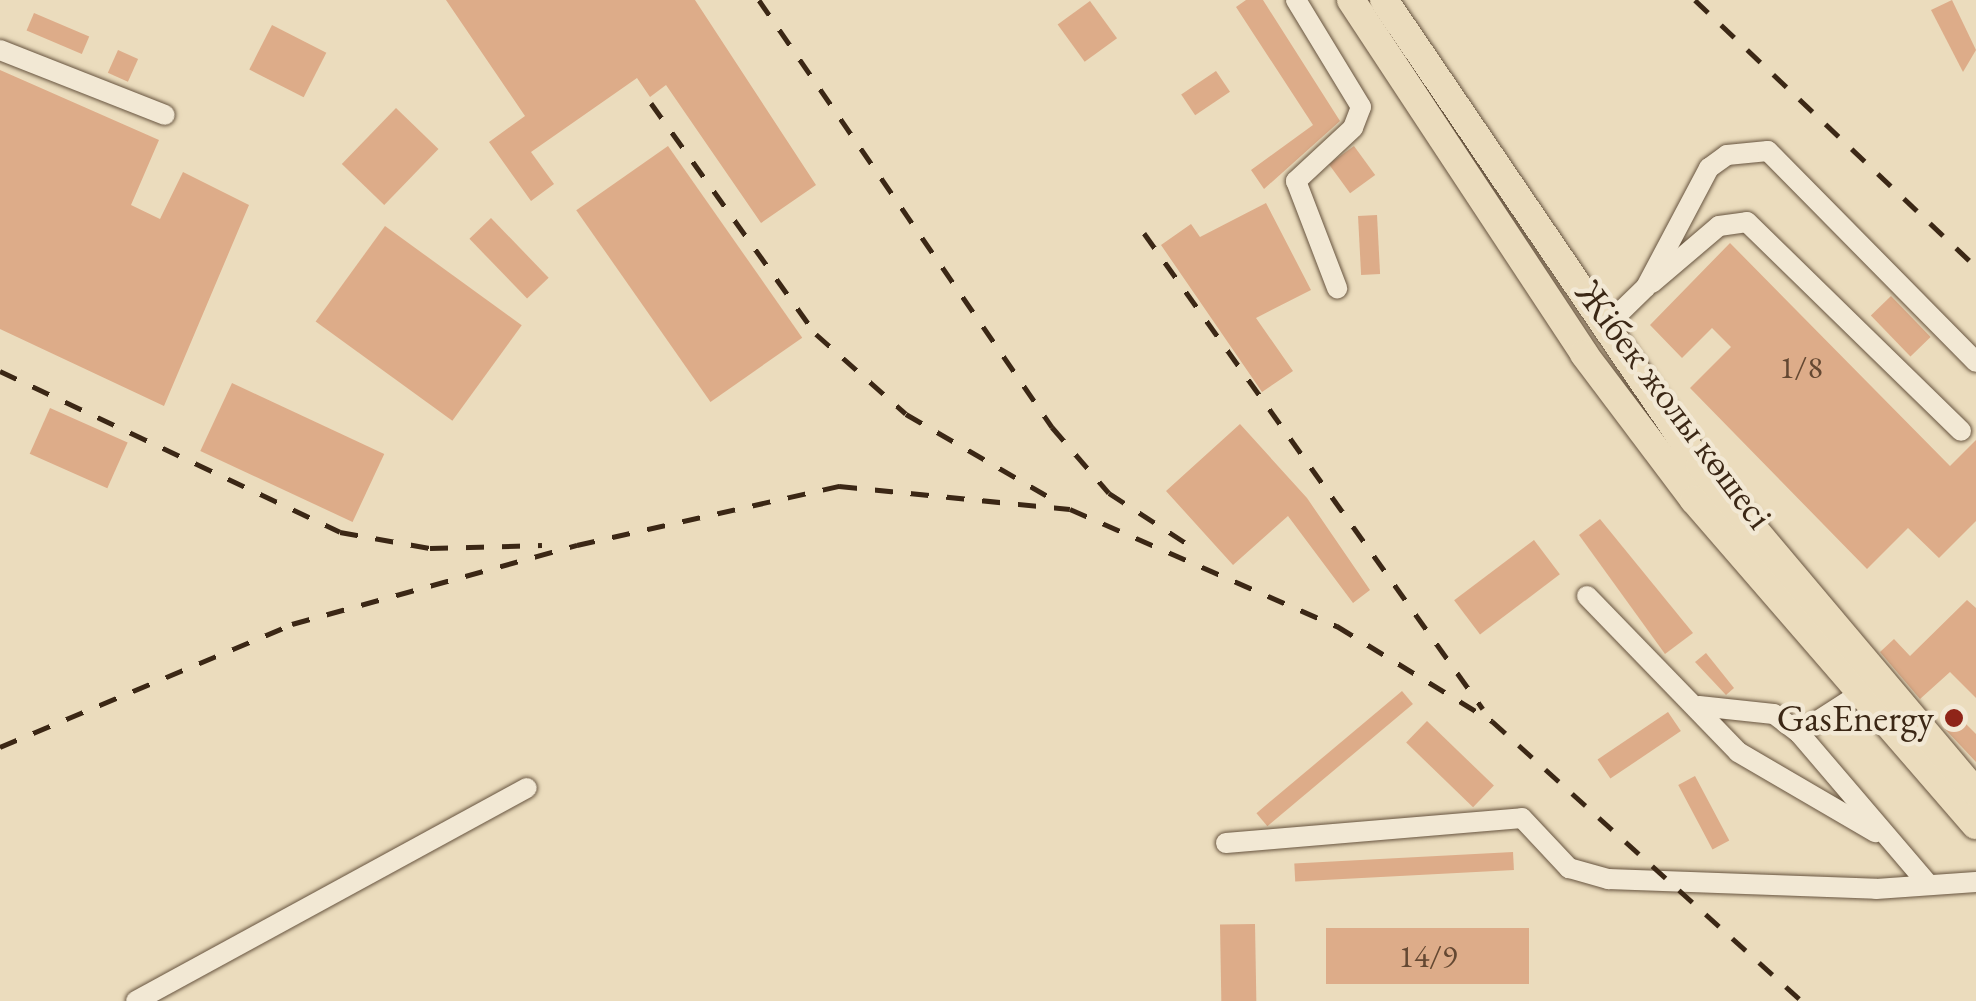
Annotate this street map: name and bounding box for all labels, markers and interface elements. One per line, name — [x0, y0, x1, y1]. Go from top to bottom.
street label: Жібек жолы көшесі — [1567, 271, 1783, 537]
house number: 1/8 — [1779, 348, 1823, 386]
place label: GasEnergy — [1777, 695, 1934, 741]
marker: GasEnergy — [1943, 707, 1965, 729]
house number: 14/9 — [1399, 937, 1457, 975]

